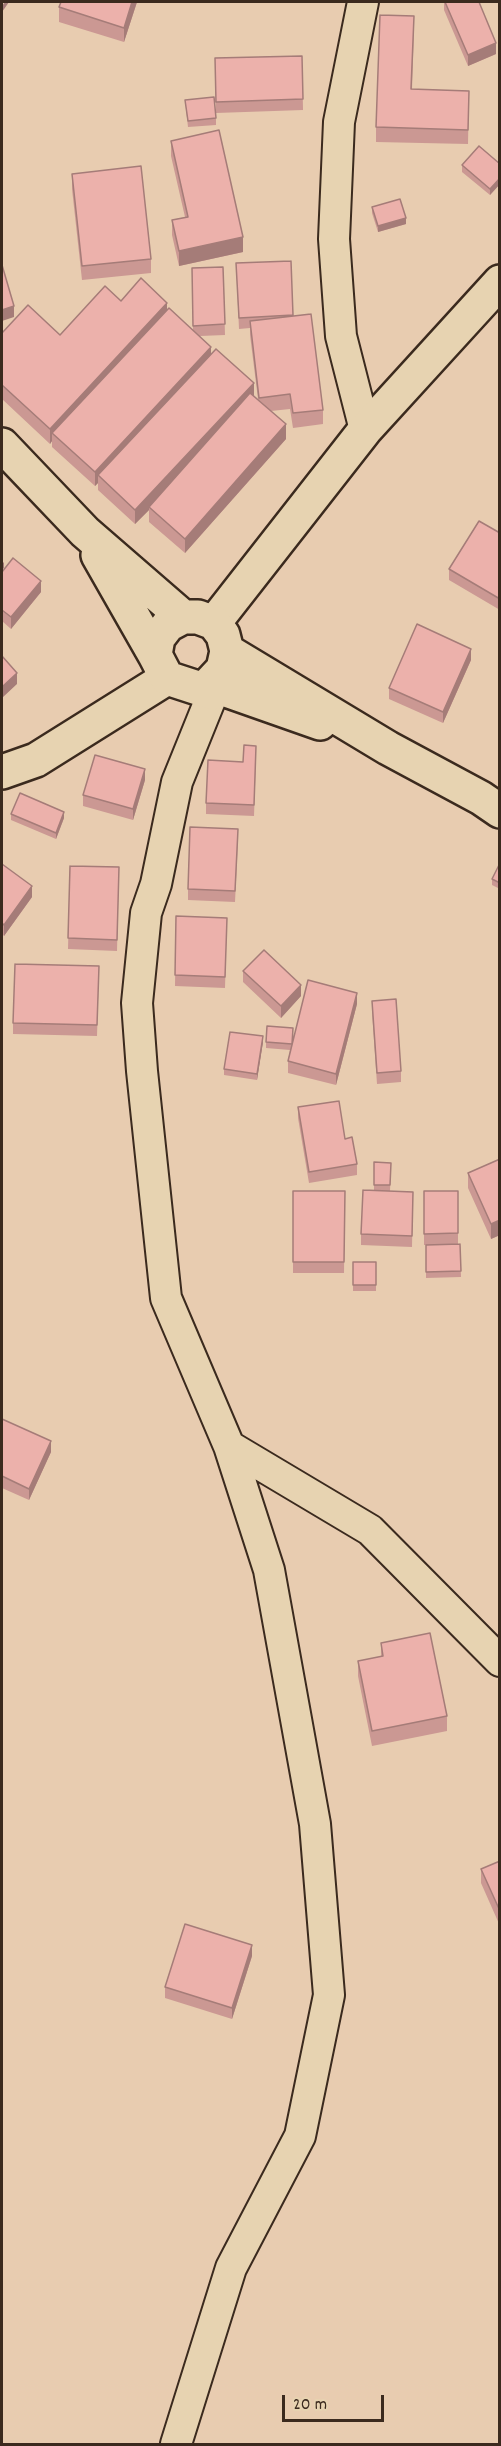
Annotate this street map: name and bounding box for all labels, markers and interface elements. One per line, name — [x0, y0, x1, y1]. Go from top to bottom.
scale bar — [285, 2383, 387, 2421]
text: 20 m — [293, 2393, 327, 2418]

